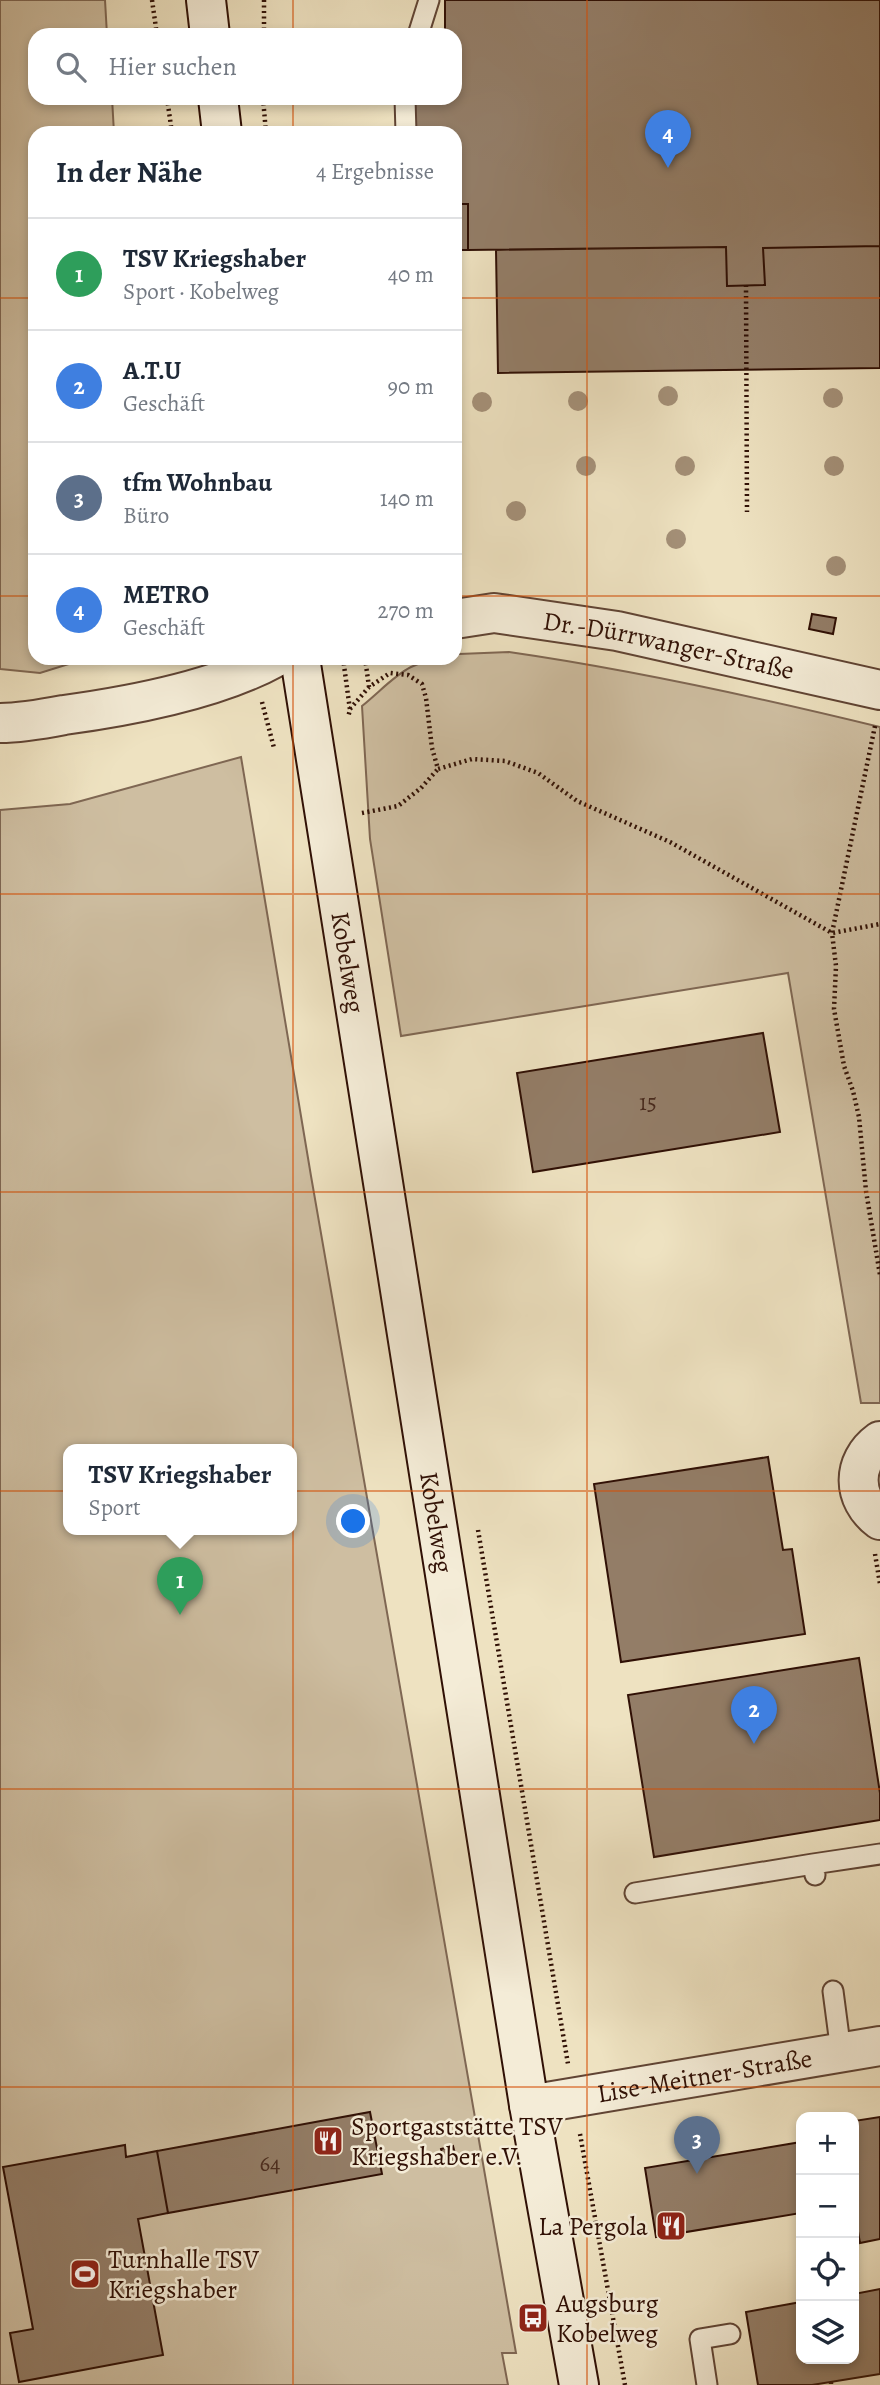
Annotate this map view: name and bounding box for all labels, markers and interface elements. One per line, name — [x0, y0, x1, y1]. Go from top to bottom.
search box — [28, 28, 462, 105]
icon: search — [52, 48, 90, 86]
text: Hier suchen — [108, 49, 237, 84]
pin: 4 — [645, 110, 691, 168]
text: In der Nähe — [56, 152, 202, 192]
text: 4 Ergebnisse — [316, 156, 434, 187]
text: TSV Kriegshaber — [123, 241, 306, 276]
text: 1 — [75, 259, 83, 290]
text: 40 m — [388, 259, 434, 290]
text: Sport · Kobelweg — [123, 276, 279, 307]
text: A.T.U — [123, 353, 181, 388]
text: 2 — [73, 371, 85, 402]
text: 90 m — [388, 371, 434, 402]
text: Geschäft — [123, 388, 205, 419]
text: tfm Wohnbau — [123, 465, 272, 500]
text: 3 — [74, 483, 84, 514]
text: 140 m — [380, 483, 434, 514]
text: Büro — [123, 500, 169, 531]
text: METRO — [123, 577, 209, 612]
text: 4 — [74, 595, 84, 626]
text: 270 m — [377, 595, 434, 626]
street label: Dr.-Dürrwanger-Straße — [541, 603, 797, 688]
text: Geschäft — [123, 612, 205, 643]
street label: Kobelweg — [323, 909, 373, 1015]
house number: 15 — [639, 1087, 657, 1118]
popup — [63, 1444, 297, 1535]
text: TSV Kriegshaber — [88, 1457, 272, 1492]
street label: Kobelweg — [412, 1469, 462, 1575]
text: Sport — [88, 1492, 141, 1523]
your location — [336, 1504, 370, 1538]
pin: 1 — [157, 1557, 203, 1615]
pin: 2 — [731, 1686, 777, 1744]
street label: Lise-Meitner-Straße — [594, 2040, 815, 2111]
place label: Sportgaststätte TSV Kriegshaber e.V. — [351, 2109, 563, 2174]
map controls — [796, 2112, 859, 2364]
button: + — [796, 2112, 859, 2175]
pin: 3 — [674, 2116, 720, 2174]
restaurant icon: Sportgaststätte TSV Kriegshaber e.V. — [311, 2124, 345, 2158]
house number: 64 — [259, 2148, 281, 2179]
button: − — [796, 2175, 859, 2238]
place label: La Pergola — [538, 2209, 648, 2244]
restaurant icon: La Pergola — [654, 2209, 688, 2243]
button: locate — [796, 2238, 859, 2301]
place label: Turnhalle TSV Kriegshaber — [108, 2242, 259, 2307]
sports icon: Turnhalle TSV Kriegshaber — [68, 2257, 102, 2291]
place label: Augsburg Kobelweg — [555, 2286, 658, 2351]
bus stop icon: Augsburg Kobelweg — [516, 2301, 550, 2335]
button: layers — [796, 2301, 859, 2364]

